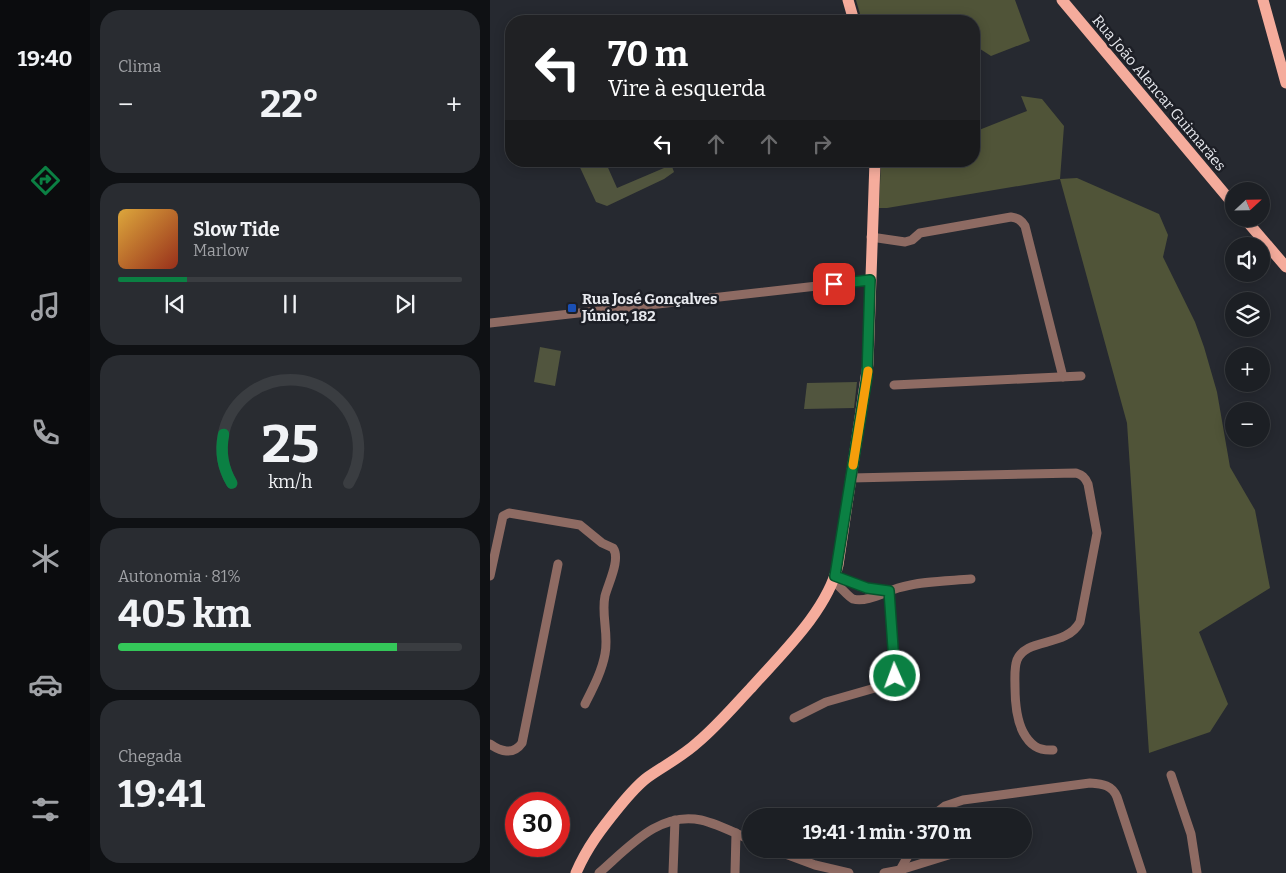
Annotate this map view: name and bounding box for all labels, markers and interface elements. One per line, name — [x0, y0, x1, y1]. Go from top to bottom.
street label: Rua João Alencar Guimarães — [1088, 11, 1230, 175]
text: 70 m — [608, 33, 688, 75]
icon: left — [525, 35, 590, 100]
text: 19:40 — [17, 45, 73, 72]
text: Clima — [118, 57, 161, 76]
text: Vire à esquerda — [608, 75, 766, 102]
text: 22° — [260, 81, 319, 127]
text: − — [118, 88, 133, 121]
text: + — [446, 88, 462, 121]
icon: left — [649, 130, 677, 158]
icon: ahead — [702, 130, 730, 158]
icon: ahead — [755, 130, 783, 158]
icon: right — [808, 130, 836, 158]
icon: directions — [28, 163, 63, 198]
north arrow — [1225, 182, 1270, 228]
map controls — [1225, 182, 1270, 447]
text: Slow Tide — [193, 218, 280, 241]
button: sound — [1225, 237, 1270, 282]
text: Marlow — [193, 241, 249, 260]
pin — [813, 263, 855, 305]
icon: arrive — [820, 270, 848, 298]
icon: music — [28, 289, 63, 324]
icon: previous — [161, 290, 189, 318]
icon: pause — [276, 290, 304, 318]
icon: next — [391, 290, 419, 318]
place label: Rua José Gonçalves Júnior, 182 — [581, 290, 717, 325]
button: layers — [1225, 292, 1270, 337]
marker: Rua José Gonçalves Júnior, 182 — [566, 302, 578, 314]
button: + — [1225, 347, 1270, 392]
button: − — [1225, 402, 1270, 447]
text: 25 — [261, 413, 319, 476]
icon: phone — [28, 415, 63, 450]
text: km/h — [268, 471, 312, 493]
icon: climate — [28, 541, 63, 576]
text: Autonomia · 81% — [118, 567, 241, 586]
text: 405 km — [118, 591, 251, 637]
position arrow — [868, 649, 920, 701]
icon: car — [28, 667, 63, 702]
text: Chegada — [118, 747, 182, 766]
text: 19:41 — [118, 771, 205, 817]
icon: filters — [28, 792, 63, 827]
speed limit sign: 30 — [505, 792, 570, 857]
text: 19:41 · 1 min · 370 m — [803, 821, 971, 844]

